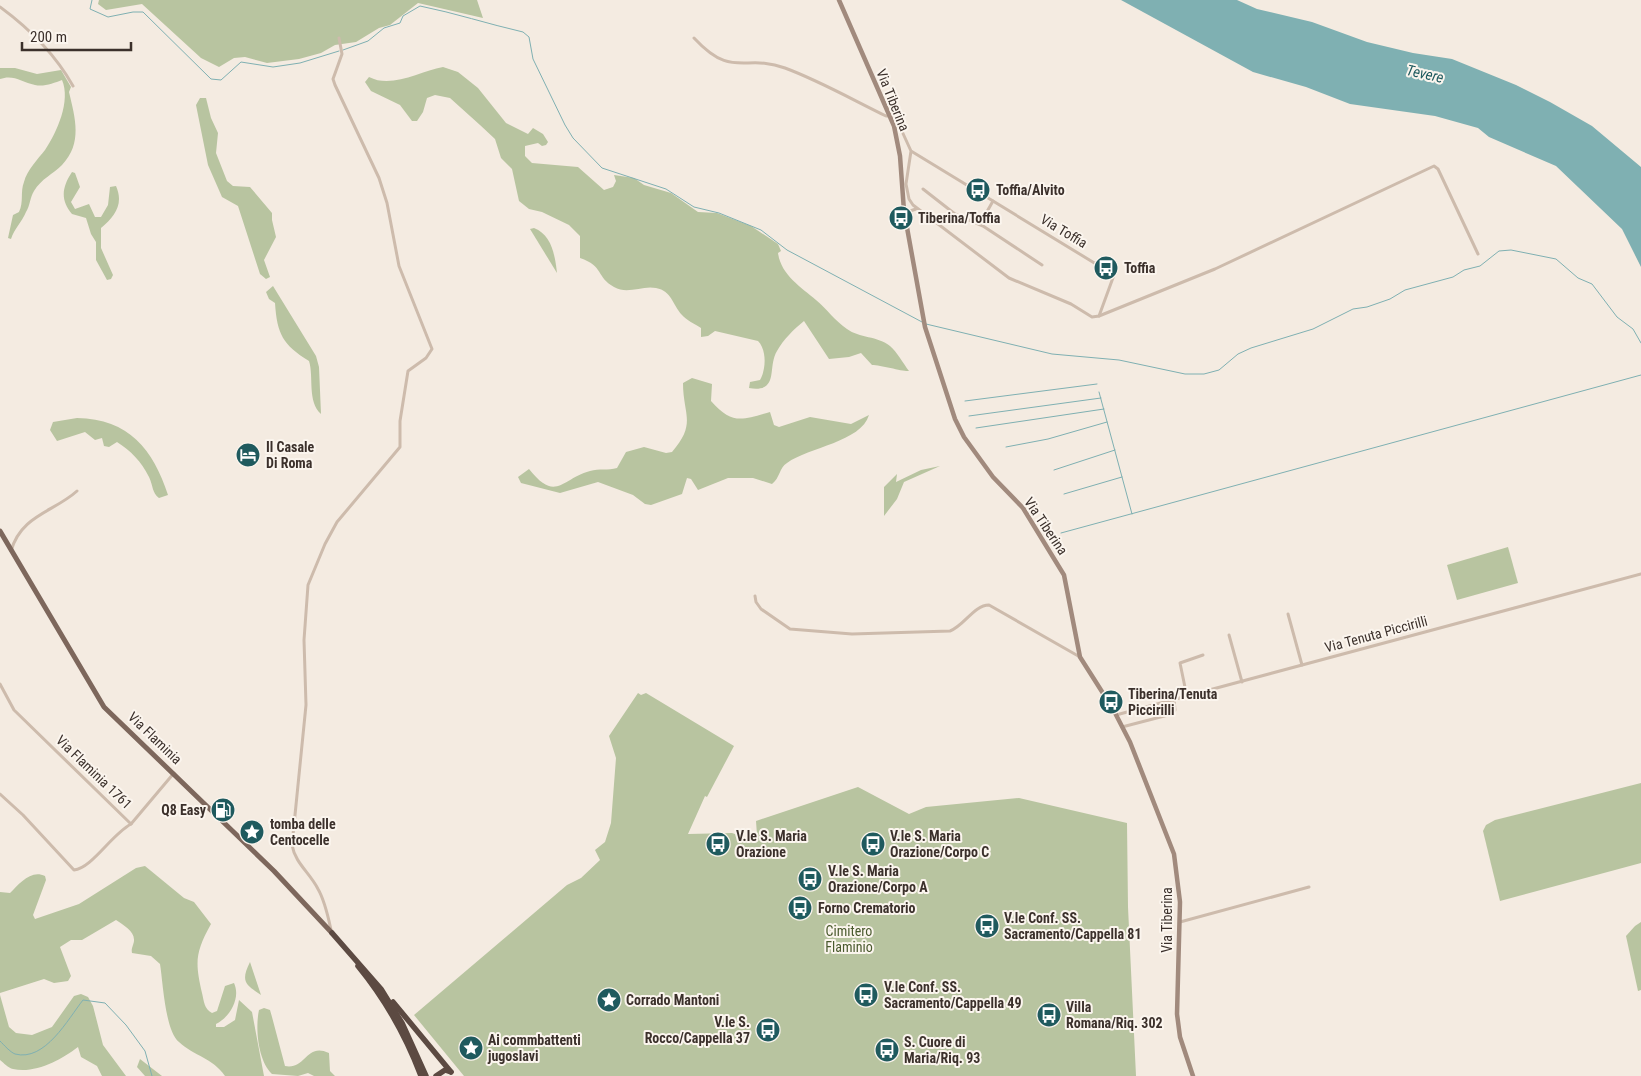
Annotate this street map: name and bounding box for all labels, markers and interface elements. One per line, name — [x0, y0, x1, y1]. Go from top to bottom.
scale bar — [22, 20, 131, 52]
text: 200 m — [30, 28, 67, 46]
water label: Tevere — [1405, 61, 1446, 87]
street label: Via Tiberina — [873, 67, 913, 133]
bus stop icon: Toffia/Alvito — [965, 177, 991, 203]
place label: Toffia/Alvito — [996, 182, 1065, 198]
bus stop icon: Tiberina/Toffia — [888, 205, 914, 231]
place label: Tiberina/Toffia — [918, 210, 1001, 226]
street label: Via Toffia — [1038, 211, 1090, 251]
bus stop icon: Toffia — [1093, 255, 1119, 281]
place label: Toffia — [1124, 260, 1156, 276]
place label: Il Casale Di Roma — [266, 439, 315, 471]
hotel icon: Il Casale Di Roma — [235, 442, 261, 468]
street label: Via Tiberina — [1021, 494, 1071, 558]
street label: Via Tenuta Piccirilli — [1323, 613, 1429, 655]
place label: Tiberina/Tenuta Piccirilli — [1128, 686, 1218, 718]
bus stop icon: Tiberina/Tenuta Piccirilli — [1098, 689, 1124, 715]
street label: Via Flaminia — [125, 709, 185, 767]
street label: Via Flaminia 1761 — [53, 732, 135, 812]
fuel station icon: Q8 Easy — [210, 797, 236, 823]
place label: Q8 Easy — [161, 802, 207, 818]
place label: tomba delle Centocelle — [270, 816, 336, 848]
place icon: tomba delle Centocelle — [239, 819, 265, 845]
place label: V.le S. Maria Orazione — [736, 828, 807, 860]
place label: V.le S. Maria Orazione/Corpo C — [890, 828, 989, 860]
bus stop icon: V.le S. Maria Orazione — [705, 831, 731, 857]
bus stop icon: V.le S. Maria Orazione/Corpo C — [860, 831, 886, 857]
place label: V.le S. Maria Orazione/Corpo A — [828, 863, 928, 895]
bus stop icon: V.le S. Maria Orazione/Corpo A — [797, 866, 823, 892]
street label: Via Tiberina — [1159, 887, 1175, 953]
bus stop icon: Forno Crematorio — [787, 895, 813, 921]
place label: Forno Crematorio — [818, 900, 916, 916]
place label: V.le Conf. SS. Sacramento/Cappella 81 — [1004, 910, 1141, 942]
bus stop icon: V.le Conf. SS. Sacramento/Cappella 81 — [974, 913, 1000, 939]
park label: Cimitero Flaminio — [825, 923, 873, 955]
place label: V.le Conf. SS. Sacramento/Cappella 49 — [884, 979, 1021, 1011]
bus stop icon: V.le Conf. SS. Sacramento/Cappella 49 — [853, 982, 879, 1008]
place icon: Corrado Mantoni — [596, 987, 622, 1013]
place label: Corrado Mantoni — [626, 992, 719, 1008]
place label: Villa Romana/Riq. 302 — [1066, 999, 1163, 1031]
bus stop icon: Villa Romana/Riq. 302 — [1036, 1002, 1062, 1028]
place label: V.le S. Rocco/Cappella 37 — [645, 1014, 750, 1046]
bus stop icon: V.le S. Rocco/Cappella 37 — [755, 1017, 781, 1043]
place label: Ai commbattenti jugoslavi — [487, 1032, 581, 1064]
place label: S. Cuore di Maria/Riq. 93 — [904, 1034, 980, 1066]
place icon: Ai commbattenti jugoslavi — [458, 1035, 484, 1061]
bus stop icon: S. Cuore di Maria/Riq. 93 — [874, 1037, 900, 1063]

